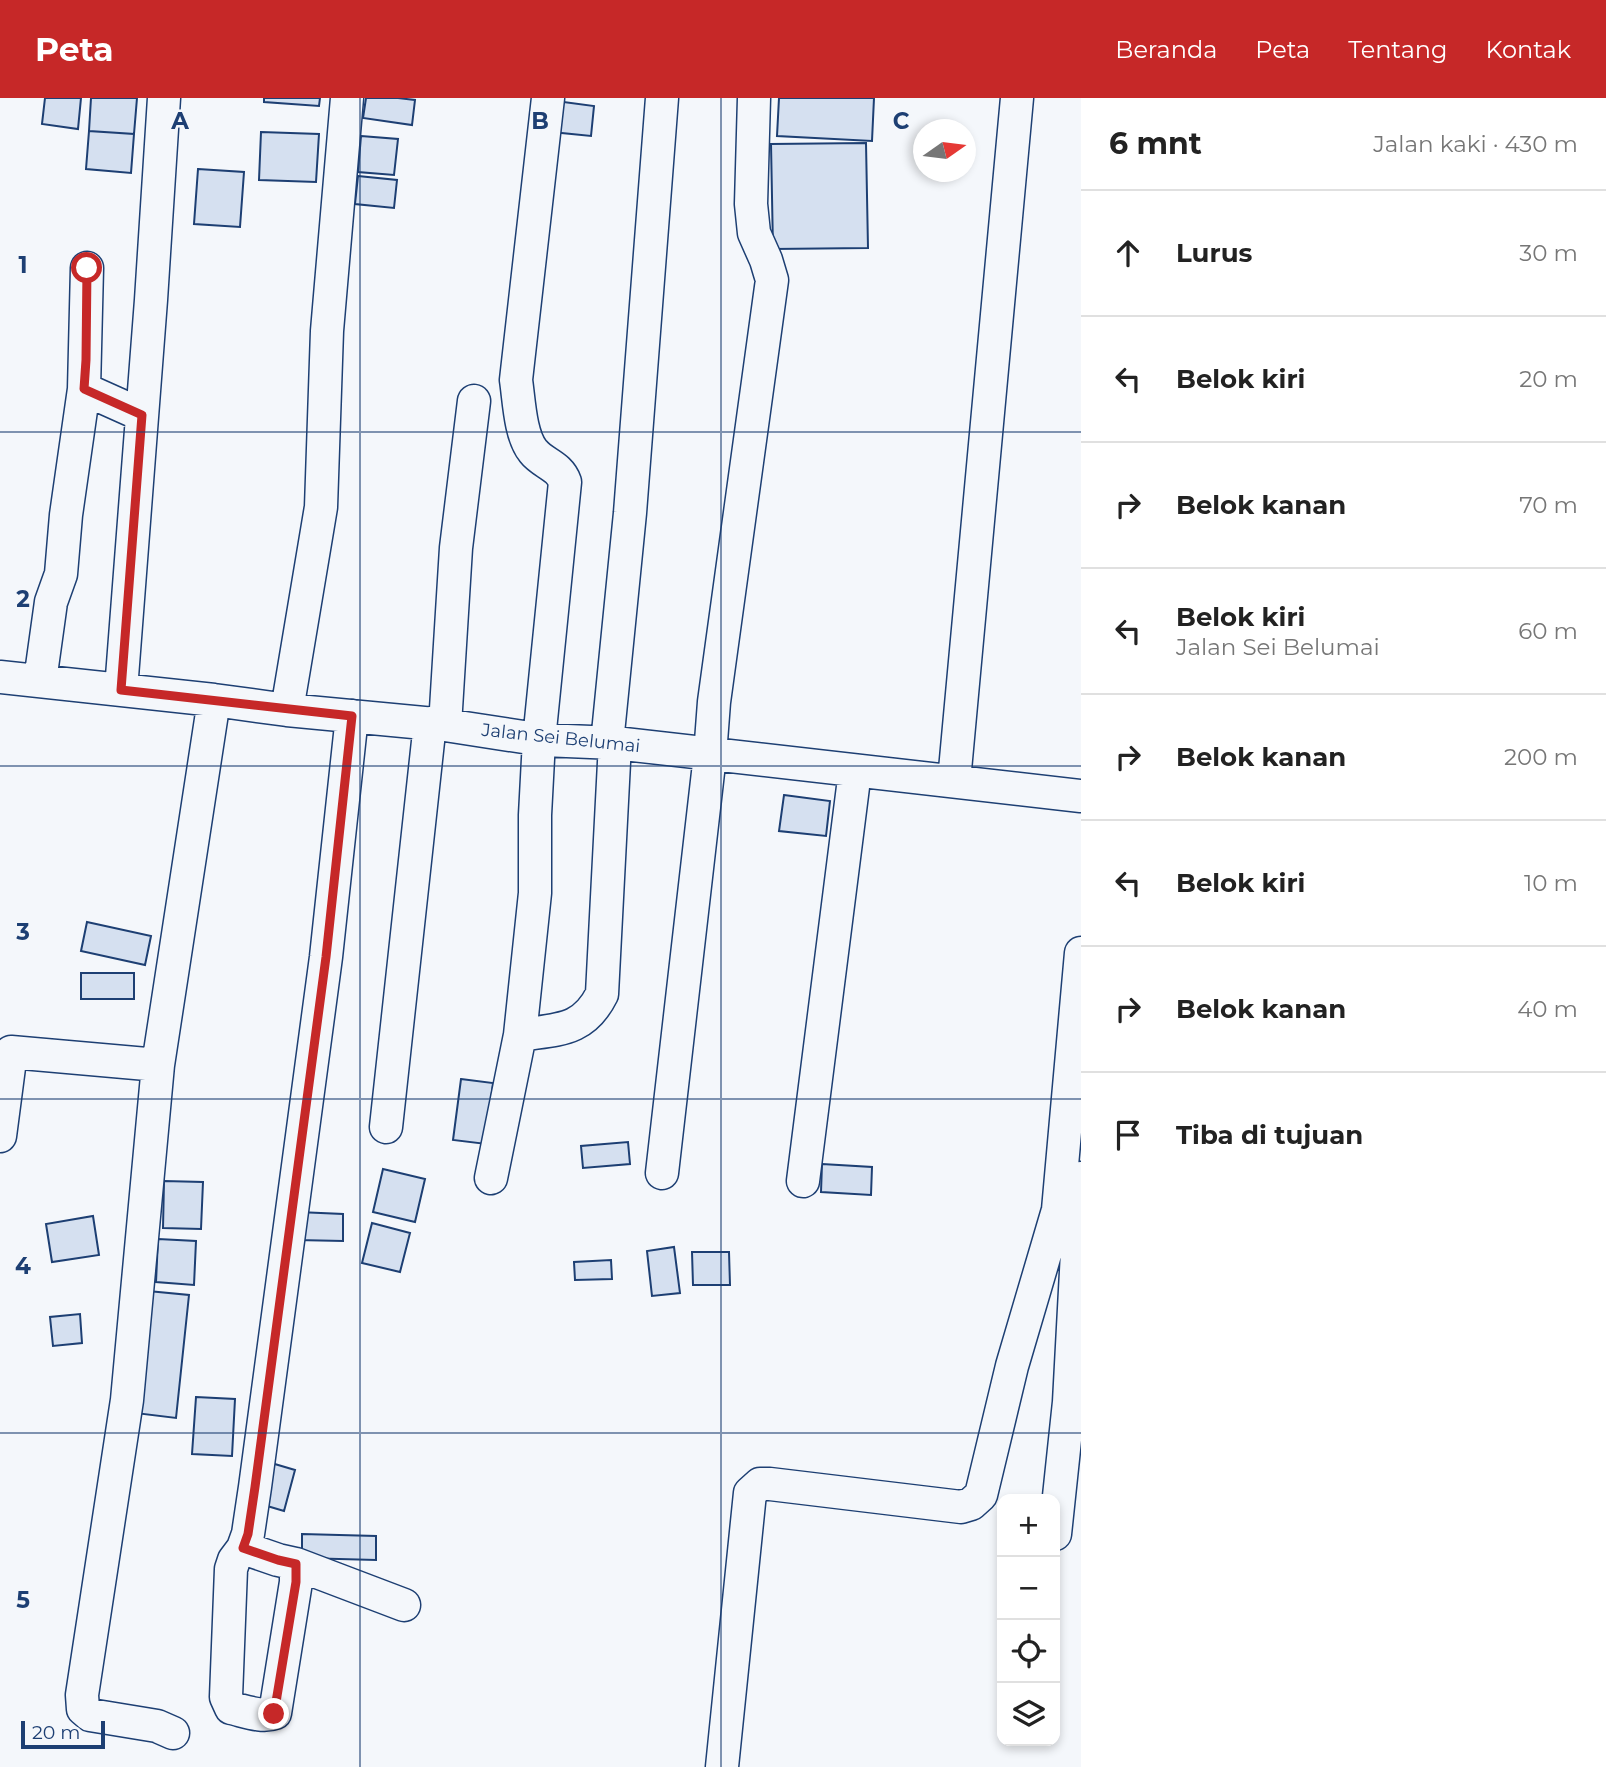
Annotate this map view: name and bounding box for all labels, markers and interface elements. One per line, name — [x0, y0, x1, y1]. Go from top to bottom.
text: Peta — [35, 29, 114, 69]
text: Beranda — [1115, 35, 1217, 64]
text: Peta — [1255, 35, 1310, 64]
text: Tentang — [1348, 35, 1447, 64]
text: Kontak — [1485, 35, 1571, 64]
text: A — [170, 107, 189, 135]
text: B — [531, 107, 549, 135]
text: C — [893, 107, 910, 135]
north arrow — [913, 119, 976, 182]
text: 6 mnt — [1109, 125, 1202, 162]
text: Jalan kaki · 430 m — [1373, 130, 1578, 158]
icon: ahead — [1109, 234, 1147, 272]
text: Lurus — [1176, 237, 1252, 269]
text: 30 m — [1519, 239, 1578, 267]
text: 1 — [18, 251, 28, 279]
route start — [71, 252, 102, 283]
icon: left — [1109, 360, 1147, 398]
text: Belok kiri — [1176, 363, 1305, 395]
text: 20 m — [1519, 365, 1578, 393]
icon: right — [1109, 486, 1147, 524]
text: Belok kanan — [1176, 489, 1346, 521]
text: 70 m — [1519, 491, 1578, 519]
text: 2 — [16, 585, 30, 613]
text: Belok kiri — [1176, 601, 1305, 633]
icon: left — [1109, 612, 1147, 650]
text: 60 m — [1518, 617, 1578, 645]
text: Jalan Sei Belumai — [1176, 633, 1380, 661]
street label: Jalan Sei Belumai — [480, 719, 641, 757]
icon: right — [1109, 738, 1147, 776]
text: Belok kanan — [1176, 741, 1346, 773]
text: 200 m — [1504, 743, 1578, 771]
icon: left — [1109, 864, 1147, 902]
text: Belok kiri — [1176, 867, 1305, 899]
text: 10 m — [1524, 869, 1578, 897]
text: 3 — [15, 918, 30, 946]
icon: right — [1109, 990, 1147, 1028]
text: Belok kanan — [1176, 993, 1346, 1025]
text: 40 m — [1517, 995, 1578, 1023]
icon: arrive — [1109, 1116, 1147, 1154]
text: Tiba di tujuan — [1176, 1119, 1363, 1151]
text: 4 — [15, 1252, 31, 1280]
map controls — [997, 1494, 1060, 1746]
button: + — [997, 1494, 1060, 1557]
button: − — [997, 1557, 1060, 1620]
text: 5 — [16, 1586, 30, 1614]
button: locate — [997, 1620, 1060, 1683]
button: layers — [997, 1683, 1060, 1746]
route end — [258, 1698, 289, 1729]
scale bar — [21, 1718, 105, 1750]
text: 20 m — [32, 1721, 80, 1744]

